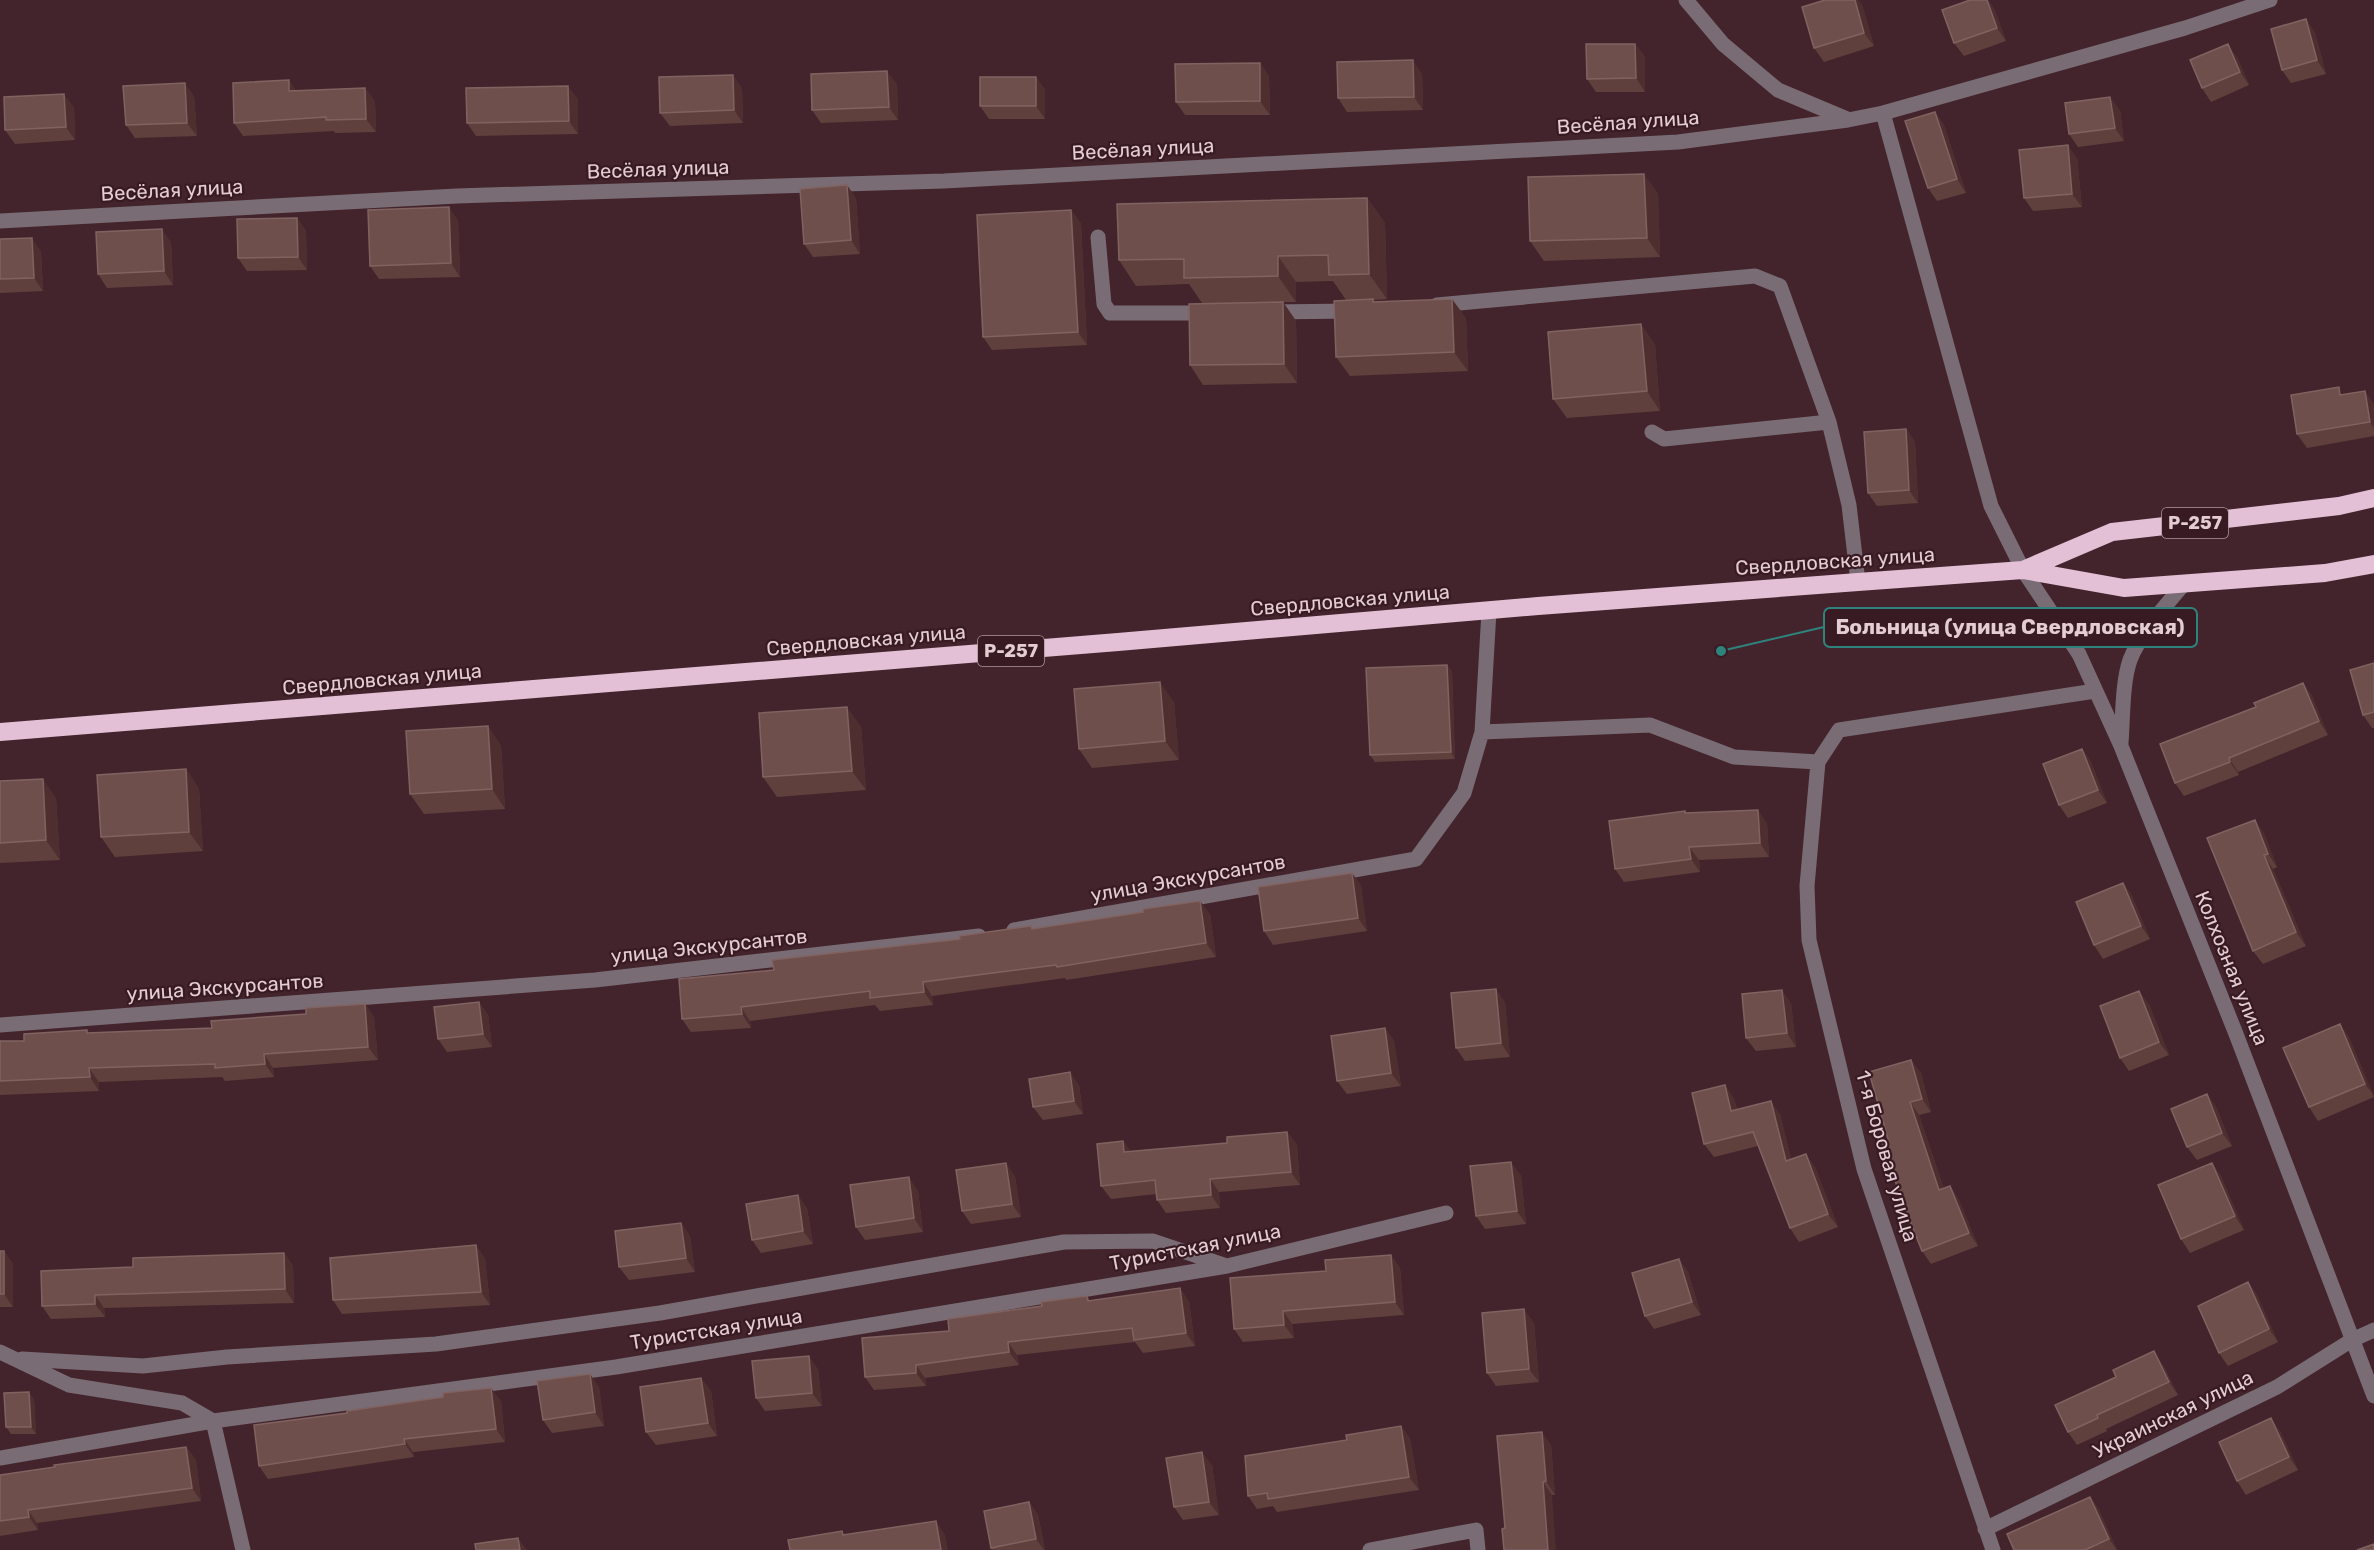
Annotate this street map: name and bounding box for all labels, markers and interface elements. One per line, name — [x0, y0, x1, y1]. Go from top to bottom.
street label: Весёлая улица — [1556, 105, 1700, 139]
street label: Весёлая улица — [1071, 133, 1215, 165]
street label: Весёлая улица — [586, 155, 730, 183]
street label: Весёлая улица — [100, 174, 244, 206]
road number: Р-257 — [2162, 508, 2228, 538]
street label: Свердловская улица — [1734, 542, 1936, 580]
street label: Свердловская улица — [1249, 579, 1451, 621]
callout: Больница (улица Свердловская) — [1824, 608, 2197, 647]
text: Больница (улица Свердловская) — [1836, 614, 2184, 639]
street label: Свердловская улица — [765, 619, 967, 661]
road number: Р-257 — [978, 636, 1044, 666]
street label: Свердловская улица — [281, 658, 483, 700]
street label: улица Экскурсантов — [1089, 849, 1287, 907]
street label: Колхозная улица — [2190, 887, 2274, 1049]
street label: улица Экскурсантов — [610, 924, 808, 968]
street label: улица Экскурсантов — [126, 968, 324, 1006]
street label: 1-я Боровая улица — [1851, 1067, 1923, 1245]
street label: Туристская улица — [1107, 1219, 1283, 1275]
street label: Туристская улица — [628, 1304, 804, 1354]
street label: Украинская улица — [2089, 1365, 2257, 1463]

